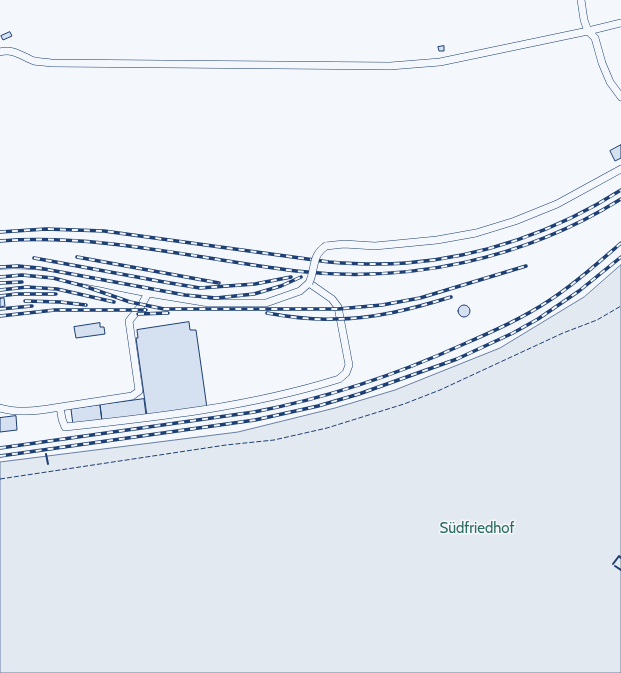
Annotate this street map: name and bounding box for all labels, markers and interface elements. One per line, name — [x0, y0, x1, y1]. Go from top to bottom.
park label: Südfriedhof — [439, 520, 515, 538]

